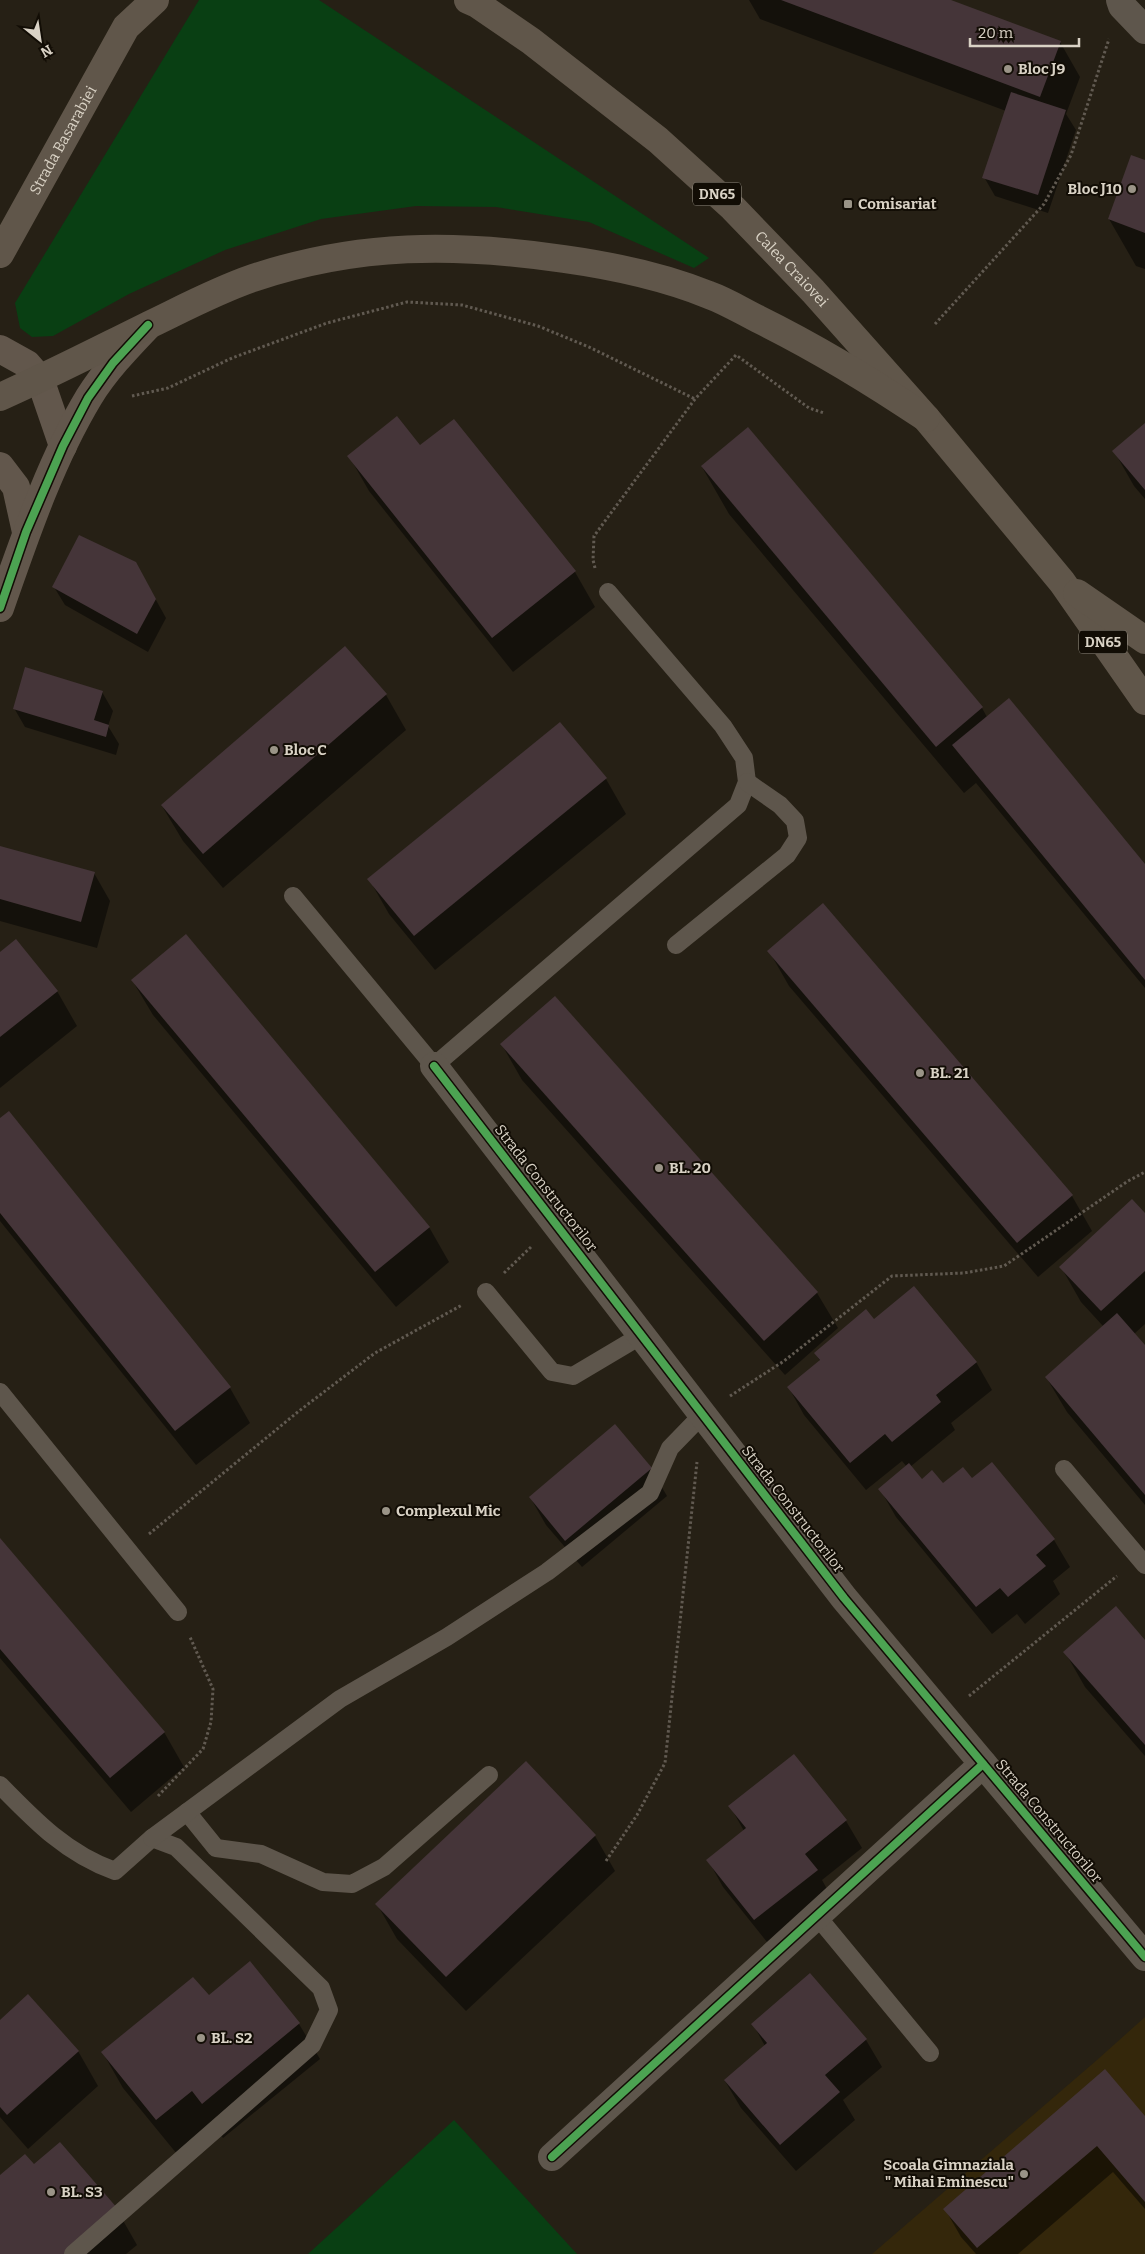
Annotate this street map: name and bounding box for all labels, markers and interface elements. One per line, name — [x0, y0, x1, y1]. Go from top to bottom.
north arrow — [15, 15, 65, 65]
scale bar — [970, 15, 1079, 47]
text: 20 m — [978, 24, 1014, 42]
text: N — [37, 41, 55, 61]
place label: Bloc J9 — [1018, 60, 1065, 78]
marker: Bloc J9 — [1002, 63, 1014, 75]
street label: Strada Basarabiei — [26, 82, 101, 198]
place label: Bloc J10 — [1068, 180, 1122, 198]
road number: DN65 — [693, 182, 741, 205]
marker: Bloc J10 — [1126, 183, 1138, 195]
place label: Comisariat — [858, 195, 937, 213]
marker: Comisariat — [842, 198, 854, 210]
street label: Calea Craiovei — [751, 227, 832, 311]
road number: DN65 — [1079, 630, 1127, 654]
place label: Bloc C — [284, 741, 327, 759]
marker: Bloc C — [268, 744, 280, 756]
place label: BL. 21 — [930, 1064, 969, 1082]
marker: BL. 21 — [914, 1067, 926, 1079]
street label: Strada Constructorilor — [491, 1121, 601, 1255]
place label: BL. 20 — [669, 1159, 711, 1177]
marker: BL. 20 — [653, 1162, 665, 1174]
street label: Strada Constructorilor — [738, 1442, 848, 1576]
place label: Complexul Mic — [396, 1502, 501, 1520]
marker: Complexul Mic — [380, 1505, 392, 1517]
street label: Strada Constructorilor — [992, 1755, 1106, 1887]
place label: BL. S2 — [211, 2029, 252, 2047]
marker: BL. S2 — [195, 2032, 207, 2044]
place label: Scoala Gimnaziala " Mihai Eminescu" — [883, 2156, 1015, 2191]
marker: Scoala Gimnaziala " Mihai Eminescu" — [1018, 2168, 1030, 2180]
place label: BL. S3 — [61, 2183, 103, 2201]
marker: BL. S3 — [45, 2186, 57, 2198]

